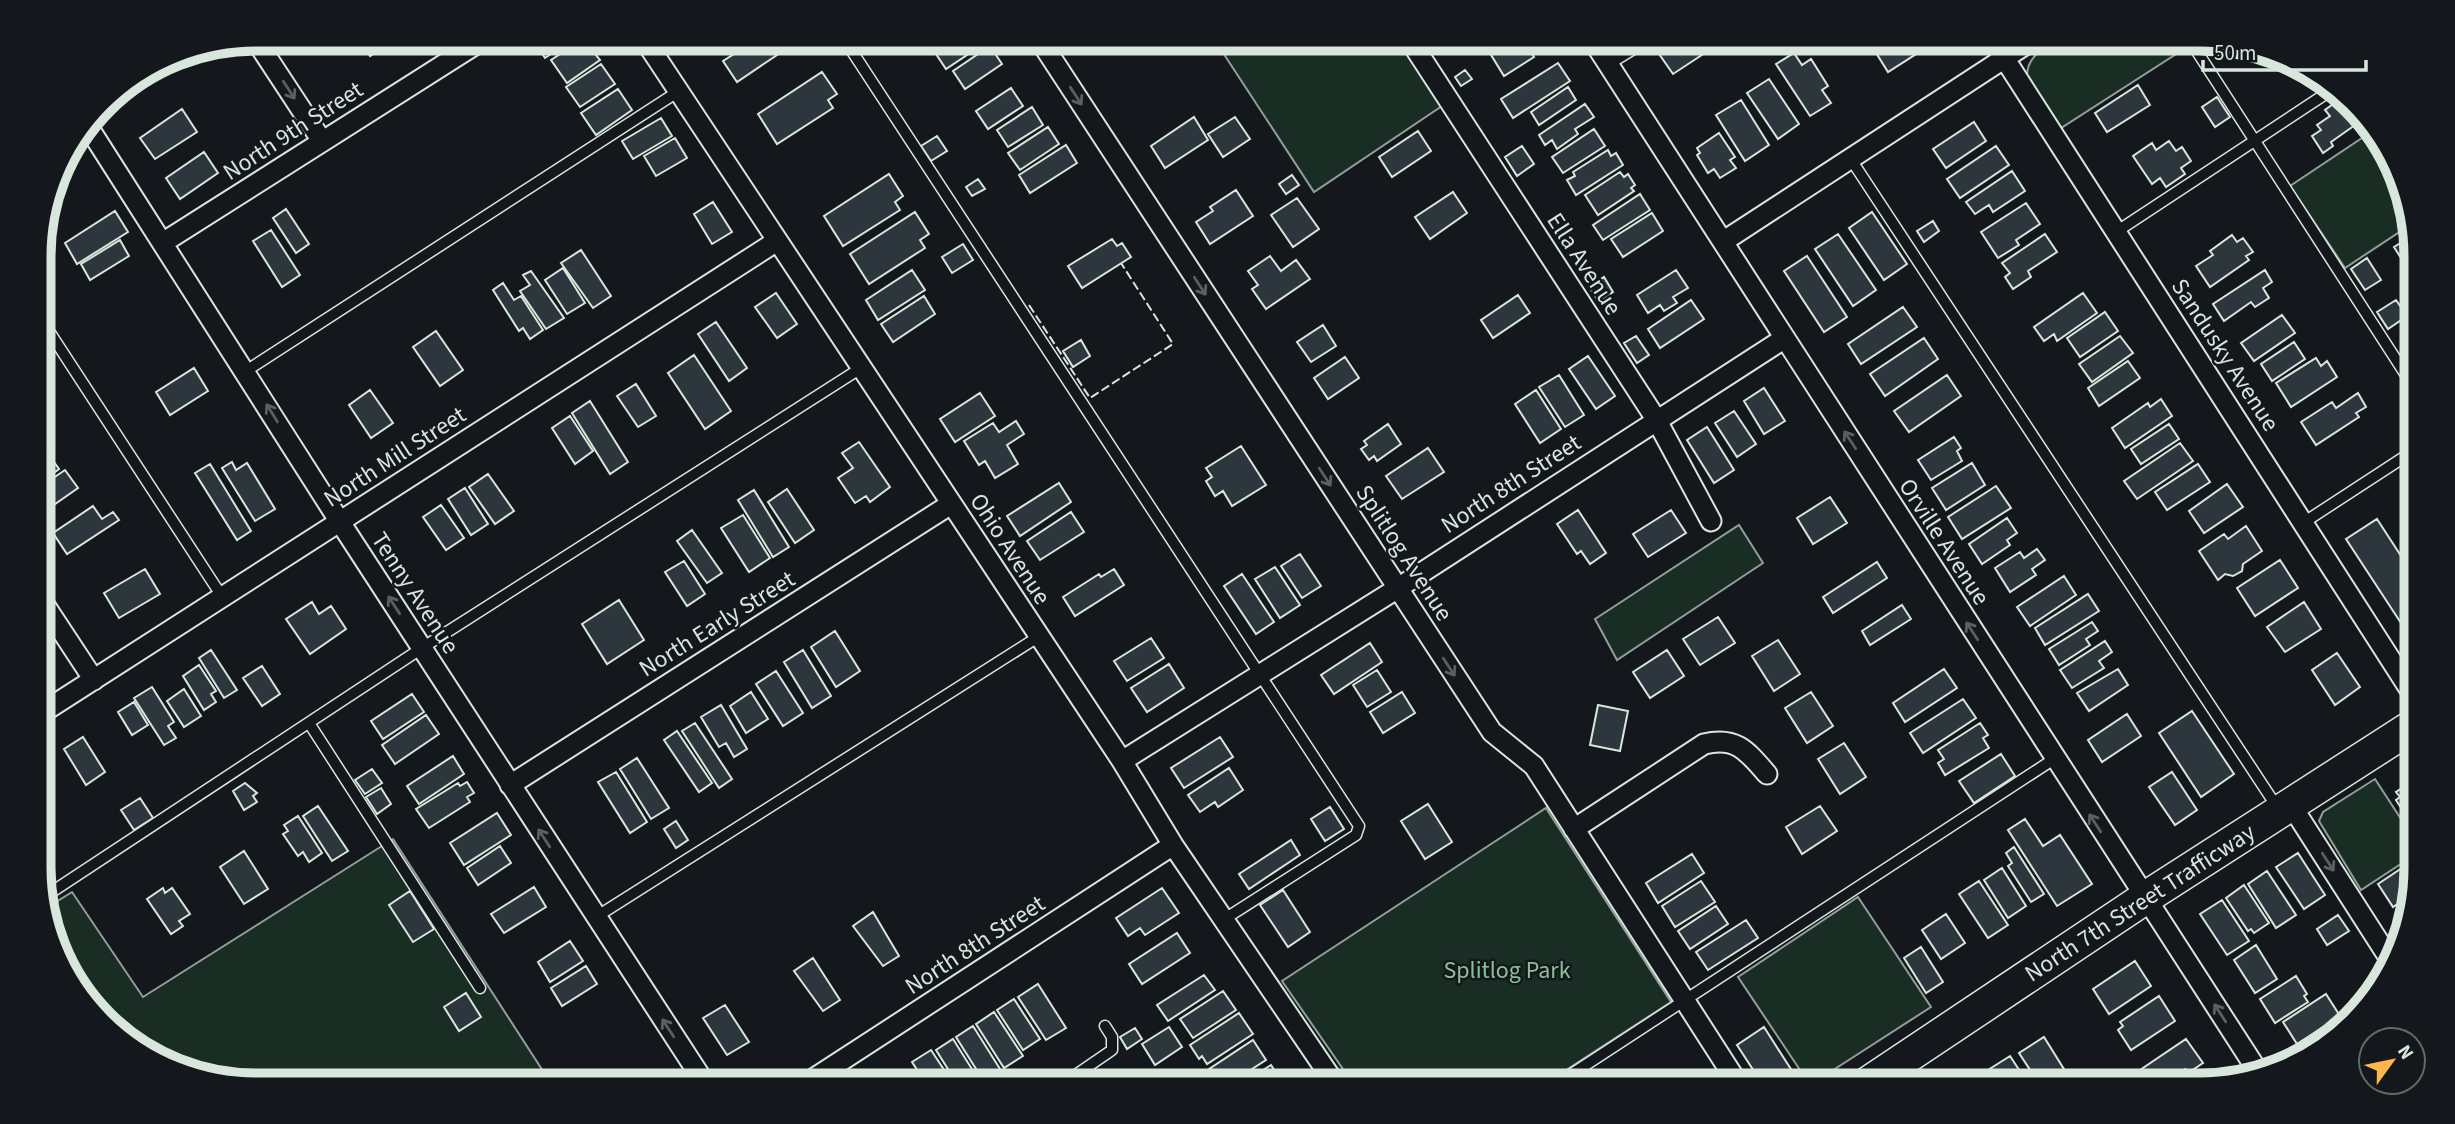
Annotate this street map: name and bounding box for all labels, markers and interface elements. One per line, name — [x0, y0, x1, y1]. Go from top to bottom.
scale bar — [2203, 28, 2366, 72]
text: 50 m — [2214, 38, 2256, 68]
street label: North 9th Street — [216, 73, 370, 189]
one-way arrow — [281, 80, 296, 99]
one-way arrow — [1069, 85, 1083, 105]
street label: Ella Avenue — [1538, 206, 1630, 322]
street label: Sandusky Avenue — [2162, 272, 2288, 438]
one-way arrow — [1193, 276, 1208, 295]
street label: North Mill Street — [317, 398, 473, 516]
one-way arrow — [265, 404, 279, 424]
street label: North 8th Street — [1434, 426, 1588, 542]
one-way arrow — [1842, 430, 1856, 450]
one-way arrow — [1318, 466, 1332, 486]
street label: Orville Avenue — [1890, 472, 1998, 612]
street label: Splitlog Avenue — [1347, 478, 1461, 628]
street label: Ohio Avenue — [961, 486, 1059, 612]
street label: Tenny Avenue — [362, 525, 468, 661]
street label: North Early Street — [632, 562, 802, 686]
one-way arrow — [387, 596, 401, 616]
one-way arrow — [1965, 622, 1979, 642]
one-way arrow — [1442, 657, 1457, 676]
one-way arrow — [2088, 813, 2102, 833]
street label: North 7th Street Trafficway — [2018, 815, 2262, 991]
one-way arrow — [537, 828, 551, 848]
one-way arrow — [2320, 852, 2335, 871]
street label: North 8th Street — [898, 887, 1052, 1003]
park label: Splitlog Park — [1443, 953, 1571, 988]
one-way arrow — [2212, 1004, 2227, 1023]
one-way arrow — [661, 1019, 676, 1038]
north arrow — [2357, 1026, 2427, 1096]
text: N — [2390, 1040, 2420, 1065]

